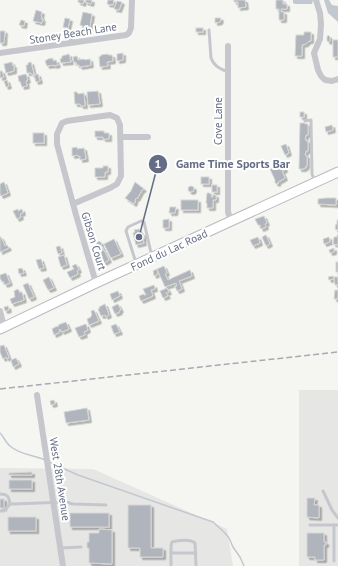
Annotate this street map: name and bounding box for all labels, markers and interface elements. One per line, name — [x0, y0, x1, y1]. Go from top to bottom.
street label: Stoney Beach Lane — [28, 19, 118, 47]
street label: Cove Lane — [211, 97, 225, 145]
callout: Game Time Sports Bar — [148, 152, 298, 176]
text: 1 — [155, 156, 161, 171]
text: Game Time Sports Bar — [176, 156, 291, 171]
street label: Gibson Court — [78, 210, 110, 272]
street label: Fond du Lac Road — [128, 226, 210, 274]
street label: West 28th Avenue — [46, 436, 74, 522]

